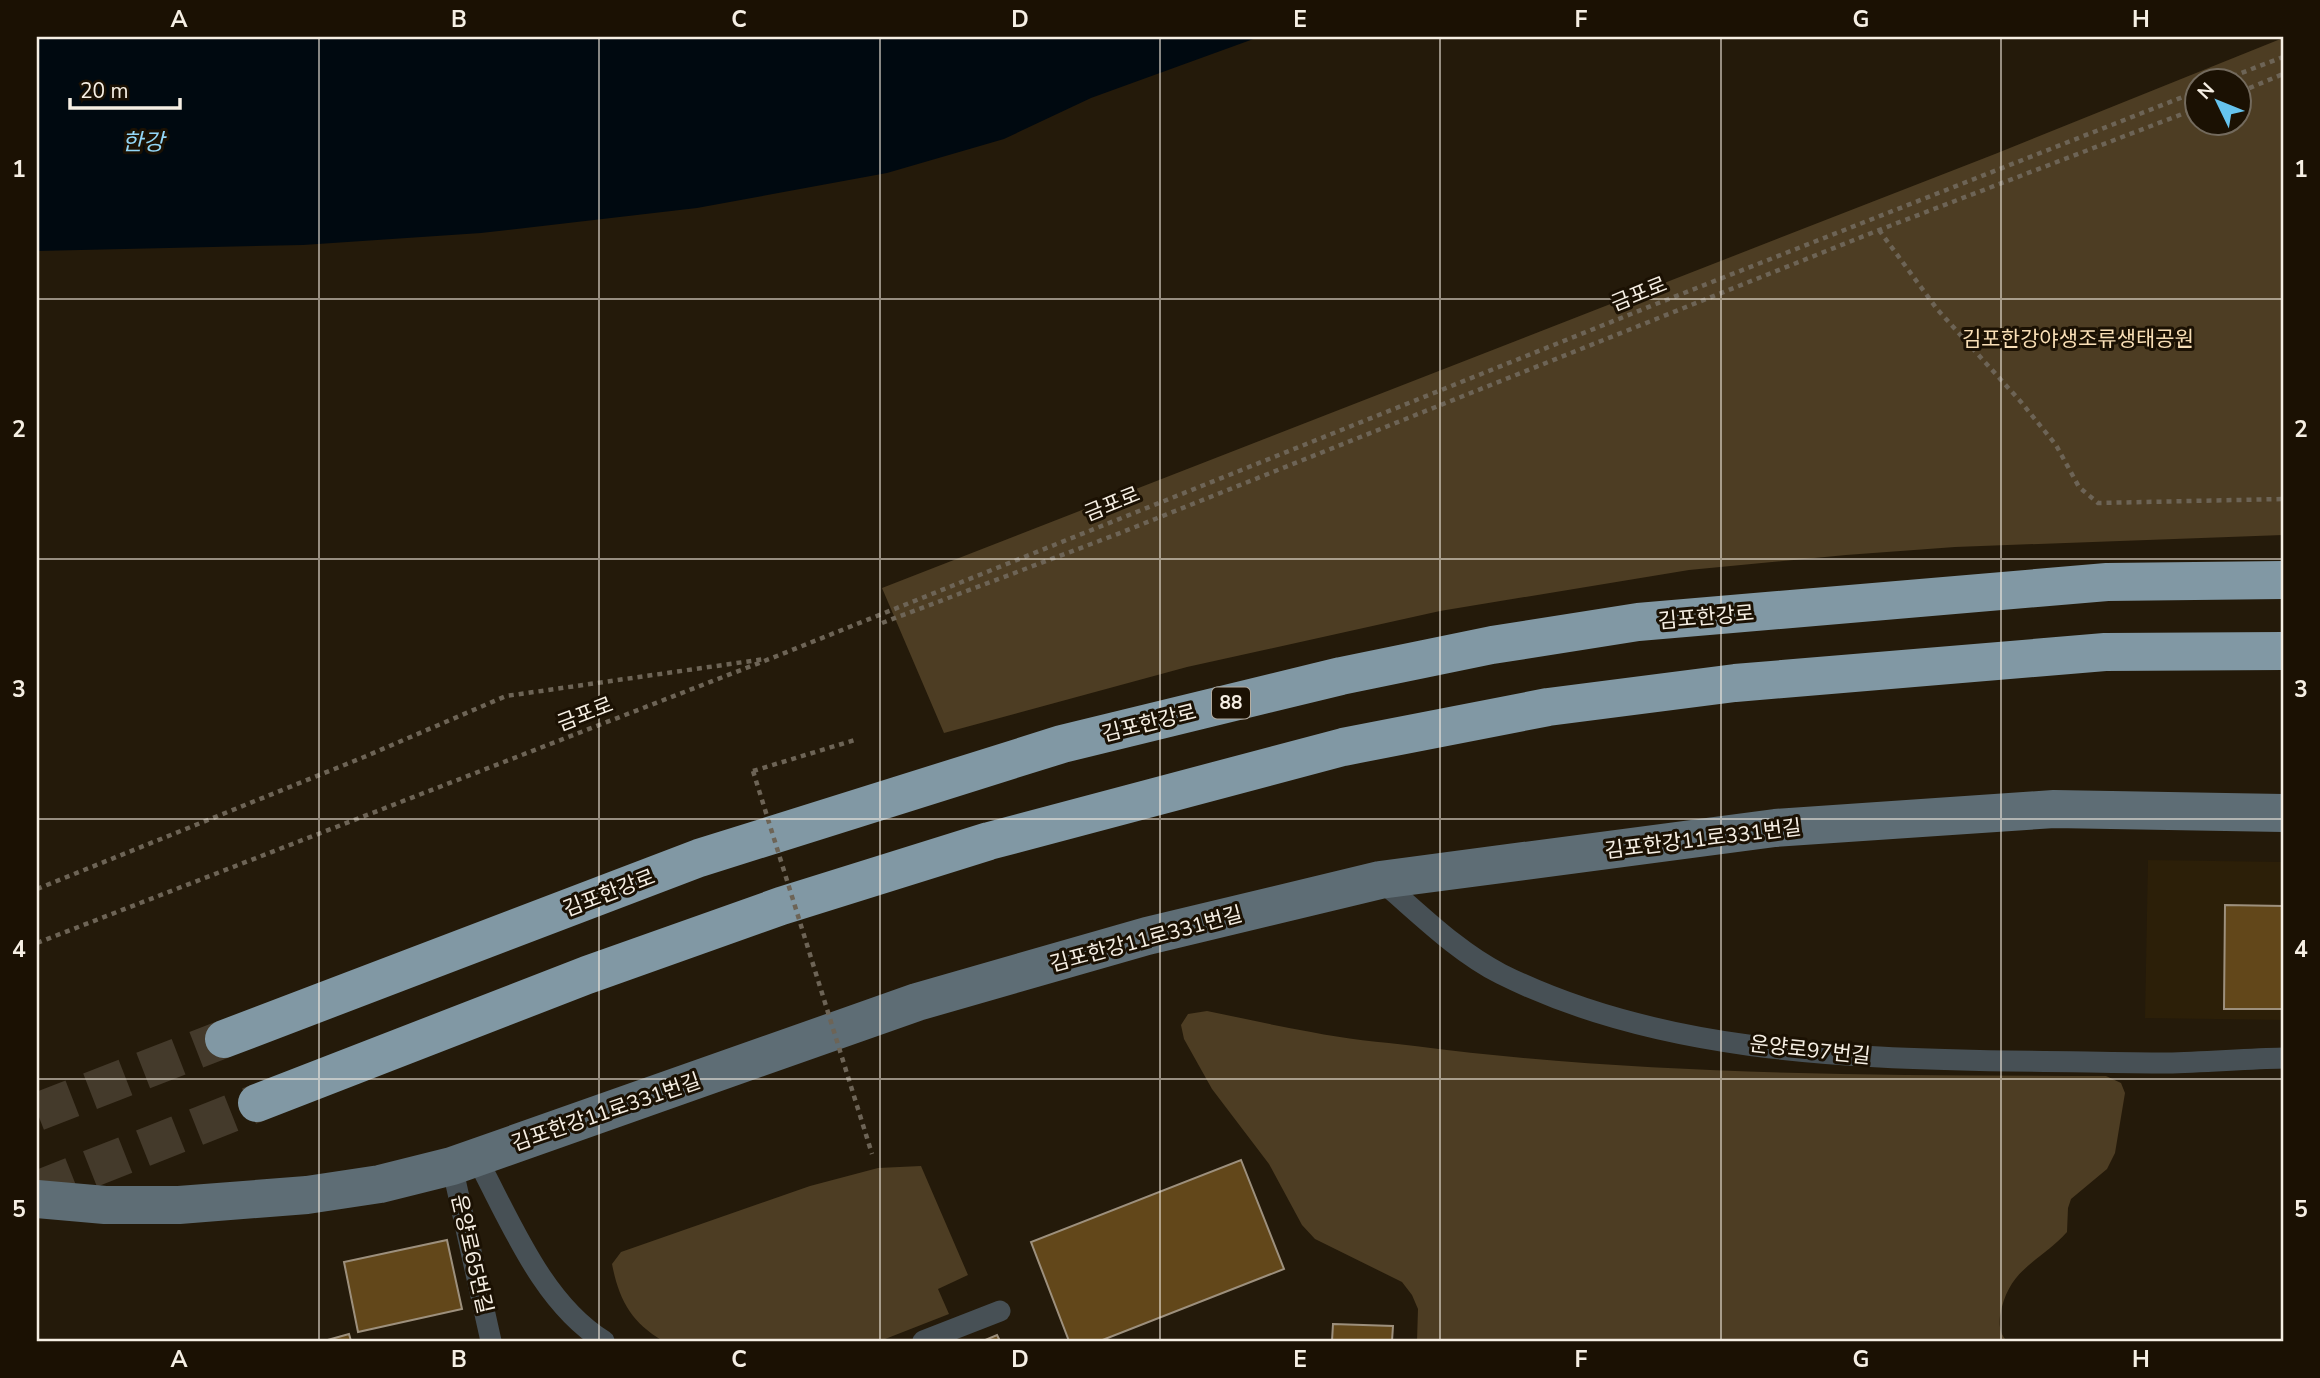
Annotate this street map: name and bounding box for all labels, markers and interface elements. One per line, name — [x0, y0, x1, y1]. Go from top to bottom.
text: A — [170, 4, 188, 35]
text: B — [451, 4, 467, 35]
text: C — [731, 4, 747, 35]
text: D — [1011, 4, 1029, 35]
text: E — [1293, 4, 1307, 35]
text: F — [1575, 4, 1588, 35]
text: G — [1853, 4, 1869, 35]
text: H — [2132, 4, 2150, 35]
scale bar — [70, 66, 180, 110]
north arrow — [2184, 66, 2254, 136]
text: 20 m — [80, 77, 129, 105]
text: N — [2192, 77, 2221, 105]
water label: 한강 — [122, 127, 167, 158]
text: 1 — [12, 154, 26, 185]
text: 1 — [2294, 154, 2308, 185]
street label: 금포로 — [1607, 270, 1671, 318]
park label: 김포한강야생조류생태공원 — [1962, 325, 2194, 353]
text: 2 — [12, 414, 26, 445]
text: 2 — [2294, 414, 2308, 445]
street label: 금포로 — [1080, 480, 1144, 528]
street label: 김포한강로 — [1657, 599, 1755, 635]
text: 3 — [12, 674, 26, 705]
text: 3 — [2294, 674, 2308, 705]
road number: 88 — [1212, 688, 1250, 718]
street label: 금포로 — [553, 691, 617, 737]
street label: 김포한강로 — [1099, 698, 1199, 748]
street label: 김포한강11로331번길 — [1603, 813, 1803, 865]
street label: 김포한강로 — [559, 863, 659, 923]
street label: 김포한강11로331번길 — [1047, 900, 1245, 978]
text: 4 — [12, 934, 26, 965]
text: 4 — [2294, 934, 2308, 965]
street label: 운양로97번길 — [1748, 1030, 1872, 1070]
street label: 김포한강11로331번길 — [508, 1066, 704, 1158]
street label: 운양로65번길 — [445, 1192, 499, 1316]
text: 5 — [12, 1194, 26, 1225]
text: 5 — [2294, 1194, 2308, 1225]
text: A — [170, 1344, 188, 1375]
text: B — [451, 1344, 467, 1375]
text: C — [731, 1344, 747, 1375]
text: D — [1011, 1344, 1029, 1375]
text: E — [1293, 1344, 1307, 1375]
text: F — [1575, 1344, 1588, 1375]
text: G — [1853, 1344, 1869, 1375]
text: H — [2132, 1344, 2150, 1375]

